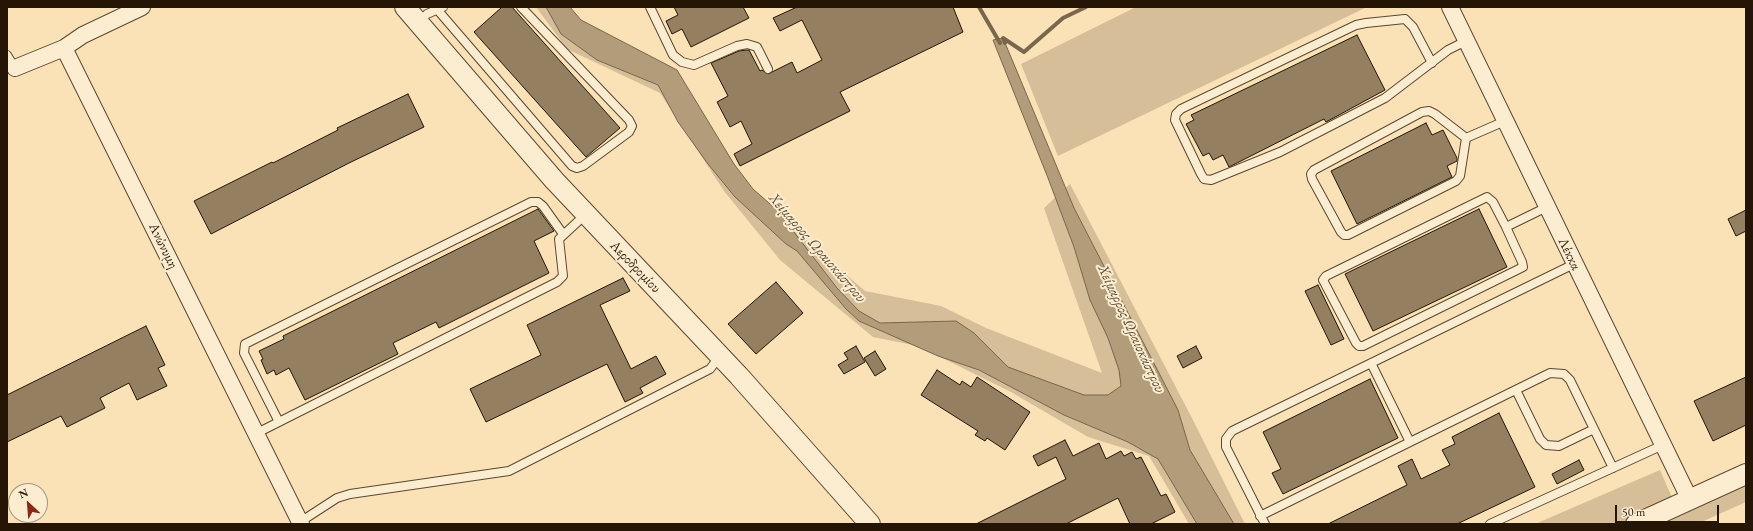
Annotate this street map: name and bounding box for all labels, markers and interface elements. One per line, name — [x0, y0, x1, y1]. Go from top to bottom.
water label: Χείμαρρος Ωραιοκάστρου — [765, 190, 869, 306]
street label: Ανώνυμη — [145, 220, 181, 272]
street label: Λέκκα — [1554, 235, 1584, 273]
street label: Αεροδρομίου — [606, 237, 664, 297]
water label: Χείμαρρος Ωραιοκάστρου — [1094, 262, 1168, 396]
north arrow — [8, 483, 48, 523]
text: N — [16, 485, 30, 501]
scale bar — [1617, 497, 1721, 523]
text: 50 m — [1622, 504, 1645, 520]

